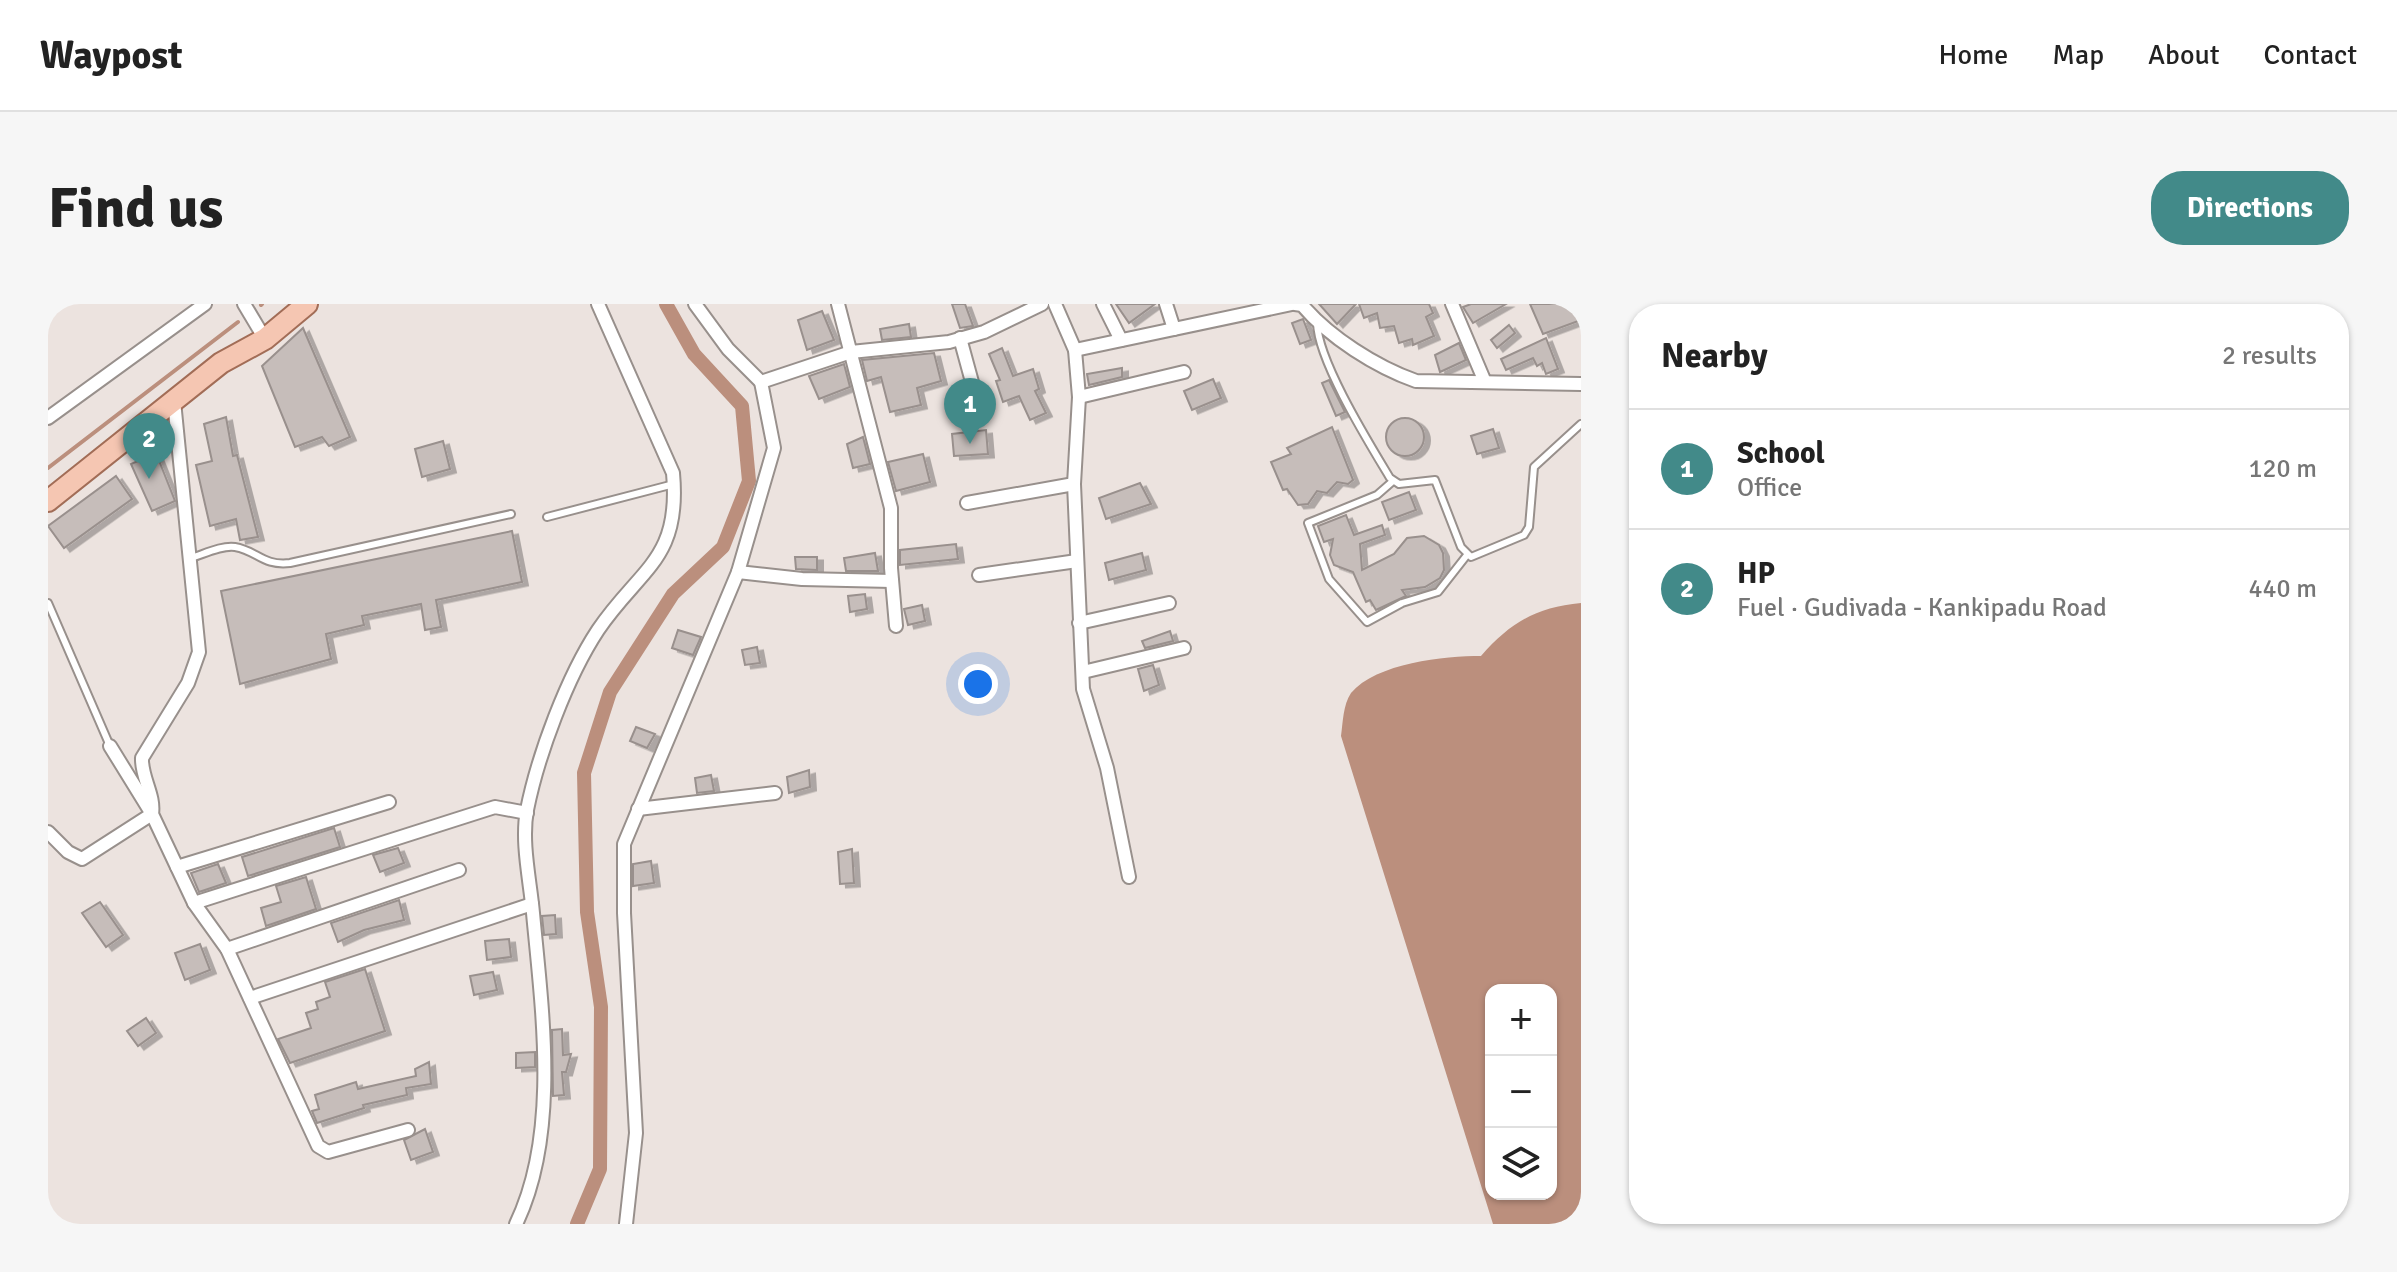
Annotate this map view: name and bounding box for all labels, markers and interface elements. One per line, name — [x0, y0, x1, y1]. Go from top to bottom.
text: Waypost — [40, 32, 182, 79]
text: Home — [1939, 38, 2008, 72]
text: Map — [2052, 38, 2104, 72]
text: About — [2148, 38, 2220, 72]
text: Contact — [2264, 38, 2357, 72]
button: Directions — [2151, 171, 2349, 245]
text: Find us — [48, 174, 223, 243]
text: Nearby — [1661, 335, 1768, 377]
text: 2 results — [2222, 340, 2317, 372]
pin: 1 — [944, 378, 996, 444]
pin: 2 — [123, 413, 175, 479]
text: School — [1737, 435, 1825, 472]
text: 1 — [1680, 453, 1694, 485]
text: 120 m — [2248, 453, 2317, 485]
text: Office — [1737, 472, 1802, 504]
text: HP — [1737, 555, 1775, 592]
text: 2 — [1680, 573, 1694, 605]
text: 440 m — [2248, 573, 2317, 605]
text: Fuel · Gudivada - Kankipadu Road — [1737, 592, 2107, 624]
your location — [958, 664, 998, 704]
map controls — [1485, 984, 1557, 1200]
button: + — [1485, 984, 1557, 1056]
button: − — [1485, 1056, 1557, 1128]
button: layers — [1485, 1128, 1557, 1200]

